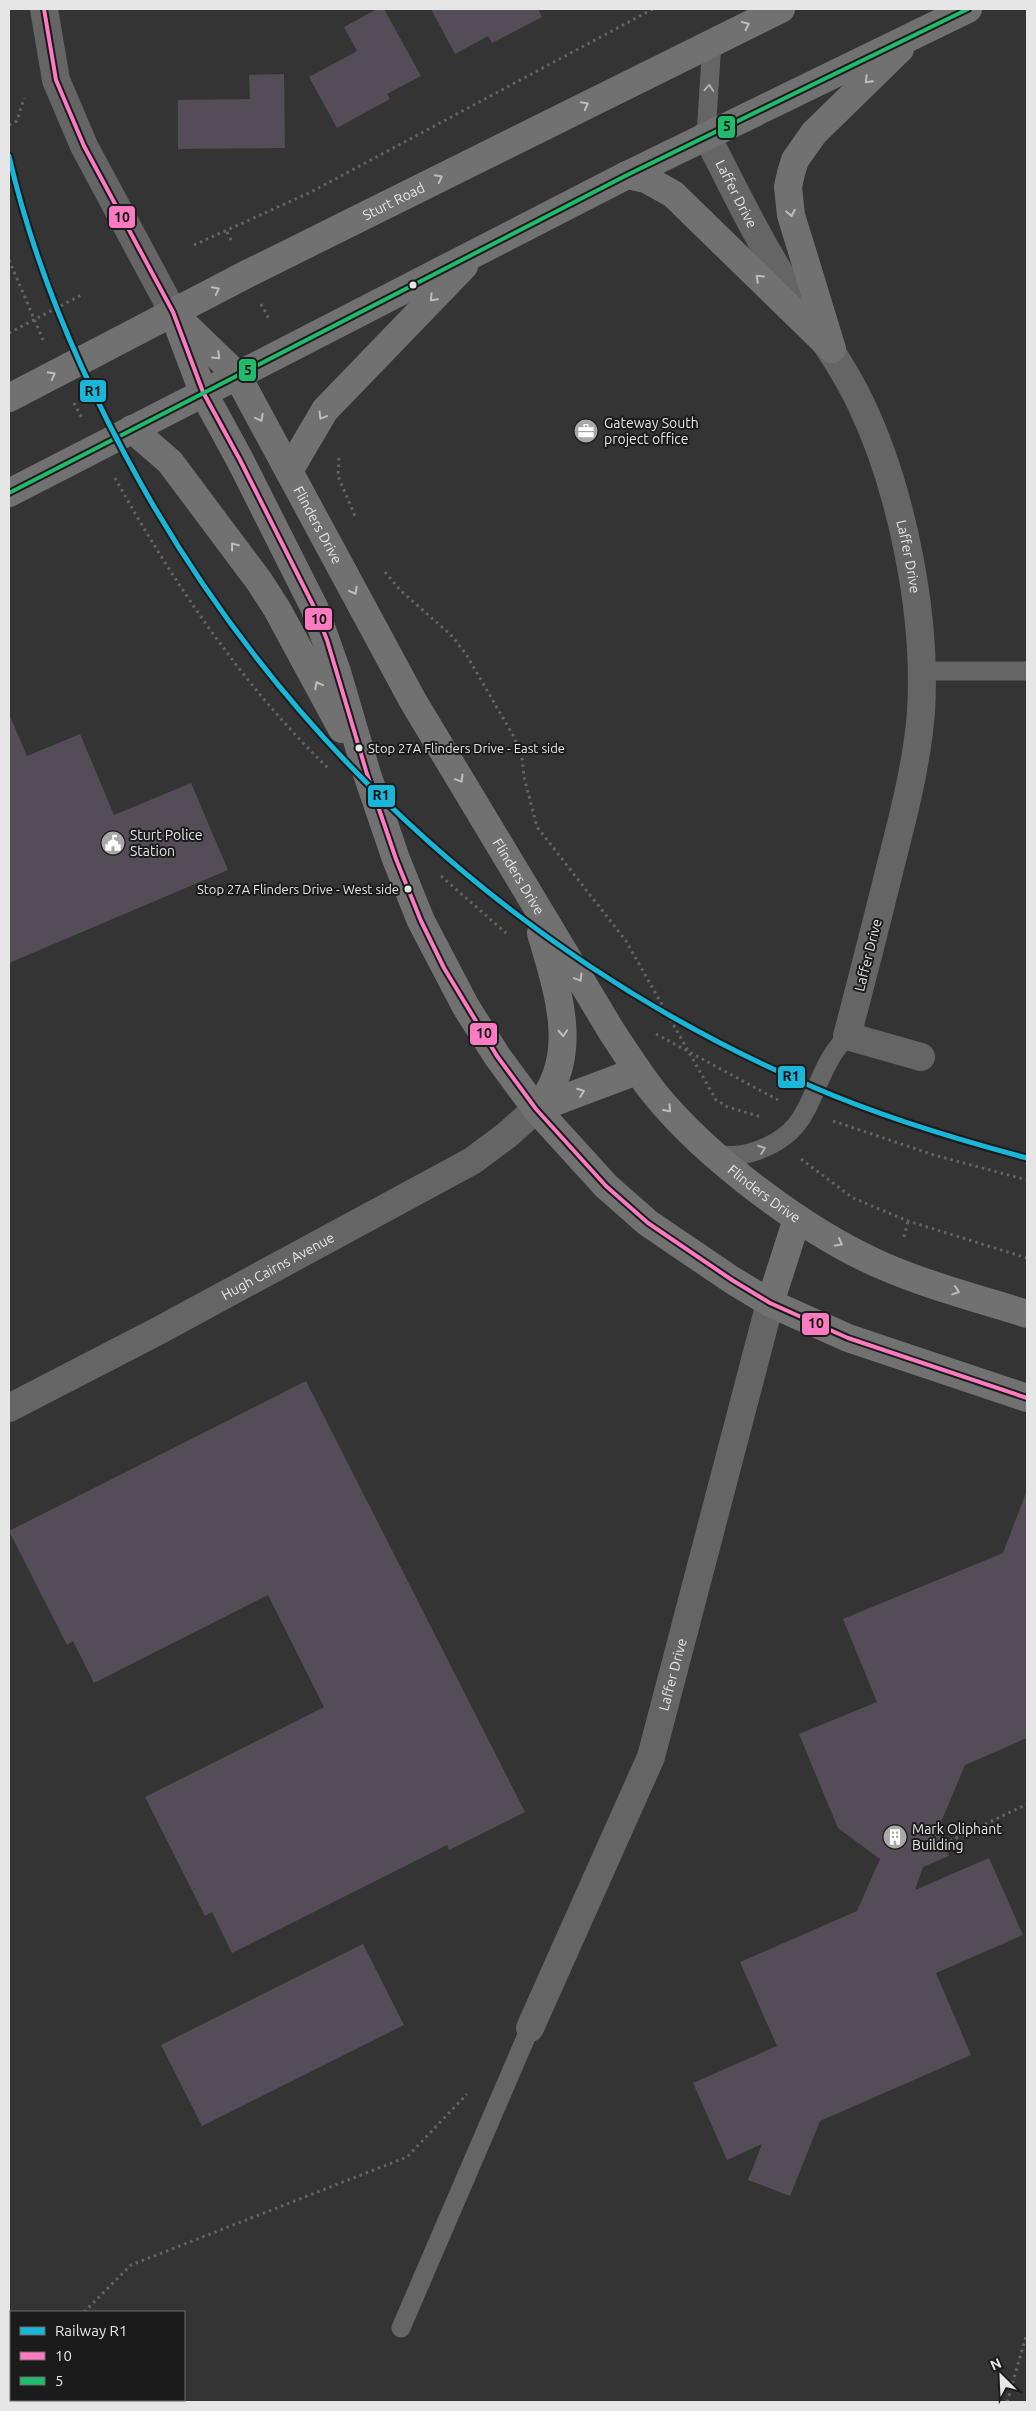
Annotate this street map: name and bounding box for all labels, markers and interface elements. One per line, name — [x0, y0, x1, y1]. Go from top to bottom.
one-way arrow — [741, 21, 750, 31]
one-way arrow — [865, 75, 874, 84]
one-way arrow — [703, 84, 714, 92]
one-way arrow — [580, 101, 589, 111]
line badge: 5 — [717, 115, 736, 139]
text: 5 — [723, 118, 731, 134]
street label: Laffer Drive — [712, 157, 760, 230]
one-way arrow — [434, 174, 443, 184]
street label: Sturt Road — [360, 179, 427, 223]
line badge: 10 — [108, 205, 136, 229]
text: 10 — [114, 209, 130, 225]
one-way arrow — [785, 209, 796, 218]
one-way arrow — [756, 275, 765, 284]
unlabelled marker — [408, 280, 418, 290]
one-way arrow — [211, 286, 220, 296]
one-way arrow — [430, 292, 439, 301]
one-way arrow — [212, 350, 221, 359]
line badge: 5 — [238, 358, 257, 382]
text: 5 — [244, 362, 252, 378]
one-way arrow — [47, 371, 56, 381]
line badge: R1 — [79, 379, 107, 403]
text: R1 — [84, 383, 102, 399]
one-way arrow — [318, 411, 328, 420]
one-way arrow — [254, 412, 264, 421]
place label: Gateway South project office — [604, 415, 699, 447]
office icon: Gateway South project office — [573, 418, 599, 444]
street label: Flinders Drive — [290, 483, 345, 567]
street label: Laffer Drive — [893, 518, 923, 594]
one-way arrow — [231, 542, 240, 552]
one-way arrow — [348, 586, 358, 595]
line badge: 10 — [304, 607, 333, 631]
text: 10 — [311, 611, 327, 627]
one-way arrow — [315, 681, 325, 690]
place label: Stop 27A Flinders Drive - East side — [368, 741, 565, 755]
marker: Stop 27A Flinders Drive - East side — [354, 743, 364, 753]
one-way arrow — [453, 773, 463, 782]
line badge: R1 — [367, 784, 396, 808]
text: R1 — [372, 787, 390, 803]
place label: Sturt Police Station — [130, 827, 203, 859]
public building icon: Sturt Police Station — [100, 830, 126, 856]
street label: Flinders Drive — [490, 836, 548, 918]
place label: Stop 27A Flinders Drive - West side — [197, 882, 399, 896]
marker: Stop 27A Flinders Drive - West side — [403, 884, 413, 894]
street label: Laffer Drive — [851, 917, 885, 993]
one-way arrow — [573, 972, 583, 981]
line badge: 10 — [469, 1022, 498, 1046]
text: 10 — [476, 1025, 492, 1041]
one-way arrow — [558, 1030, 568, 1037]
line badge: R1 — [777, 1065, 806, 1089]
text: R1 — [782, 1068, 800, 1084]
one-way arrow — [576, 1088, 585, 1098]
one-way arrow — [662, 1103, 671, 1112]
one-way arrow — [757, 1144, 766, 1155]
street label: Flinders Drive — [725, 1162, 803, 1226]
street label: Hugh Cairns Avenue — [219, 1229, 337, 1303]
one-way arrow — [834, 1236, 843, 1246]
one-way arrow — [952, 1286, 960, 1296]
line badge: 10 — [801, 1312, 830, 1336]
text: 10 — [808, 1315, 824, 1331]
street label: Laffer Drive — [655, 1637, 690, 1713]
place label: Mark Oliphant Building — [912, 1821, 1002, 1853]
building icon: Mark Oliphant Building — [882, 1824, 908, 1850]
legend — [10, 2311, 185, 2401]
text: Railway R1 — [55, 2322, 127, 2339]
text: 10 — [55, 2347, 72, 2364]
north arrow — [976, 2351, 1026, 2401]
text: N — [988, 2355, 1004, 2374]
text: 5 — [55, 2372, 63, 2389]

